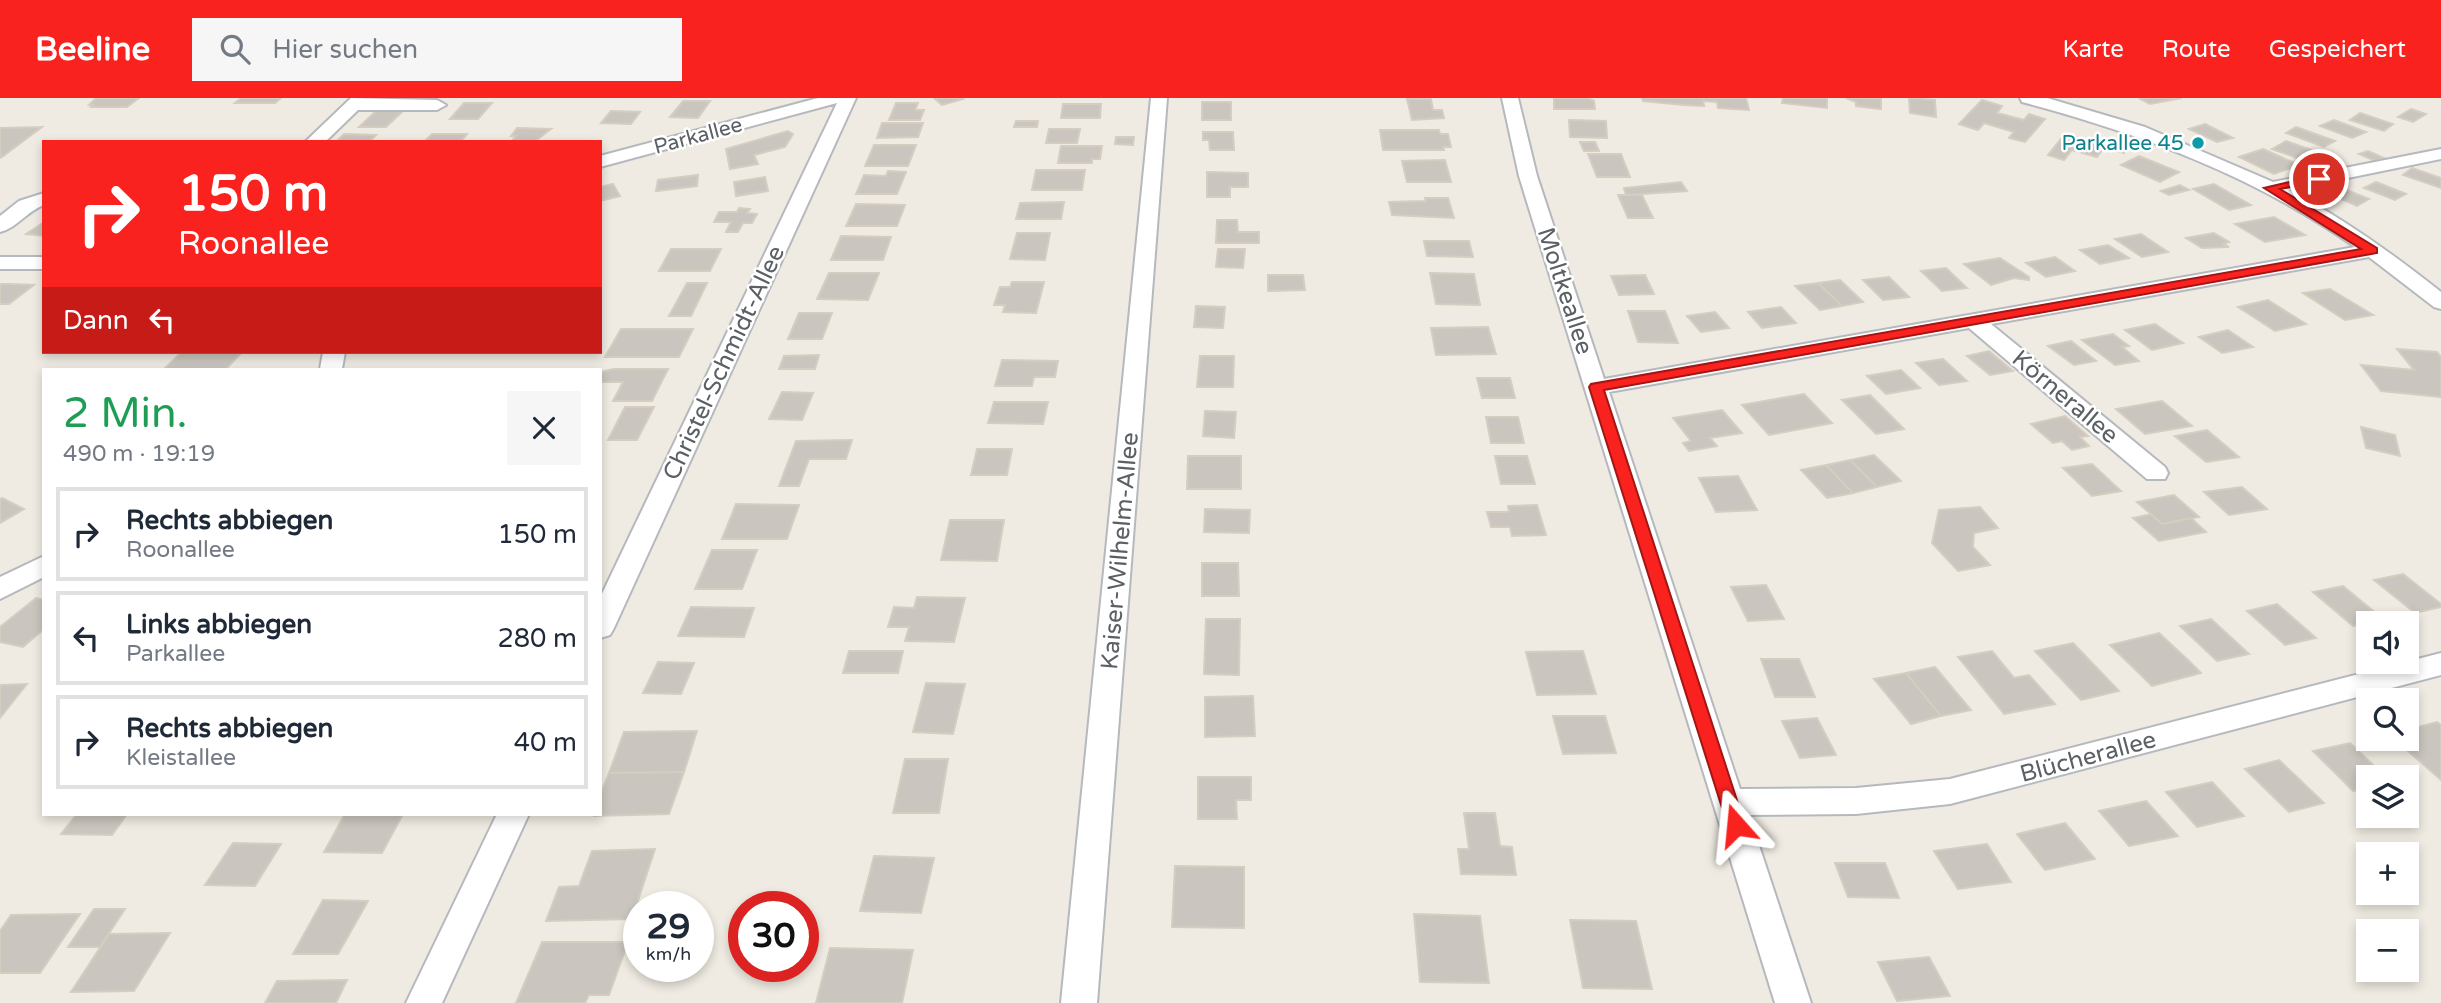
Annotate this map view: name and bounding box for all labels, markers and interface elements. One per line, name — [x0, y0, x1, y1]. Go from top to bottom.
search box — [192, 18, 682, 81]
text: Beeline — [35, 30, 150, 69]
icon: search — [216, 30, 254, 68]
text: Hier suchen — [272, 34, 418, 65]
text: Karte — [2062, 35, 2124, 64]
text: Route — [2162, 35, 2231, 64]
text: Gespeichert — [2269, 35, 2406, 64]
street label: Parkallee — [651, 112, 745, 160]
place label: Parkallee 45 — [2061, 131, 2184, 156]
marker: Parkallee 45 — [2190, 135, 2206, 151]
pin — [2289, 149, 2349, 209]
icon: arrive — [2300, 160, 2338, 198]
text: 150 m — [178, 165, 328, 224]
icon: right — [63, 168, 154, 259]
street label: Moltkeallee — [1531, 224, 1599, 358]
text: Roonallee — [178, 225, 329, 263]
street label: Christel-Schmidt-Allee — [657, 241, 791, 485]
icon: left — [143, 301, 181, 339]
text: Dann — [63, 305, 129, 336]
street label: Körnerallee — [2006, 344, 2124, 450]
text: 2 Min. — [63, 388, 187, 439]
button: close — [507, 391, 581, 465]
street label: Kaiser-Wilhelm-Allee — [1095, 431, 1145, 671]
text: 490 m · 19:19 — [63, 440, 215, 468]
text: Rechts abbiegen — [126, 505, 333, 536]
icon: right — [67, 515, 105, 553]
text: 150 m — [497, 519, 577, 550]
text: Roonallee — [126, 536, 235, 564]
text: Links abbiegen — [126, 609, 312, 640]
map controls — [2356, 611, 2419, 982]
button: sound — [2356, 611, 2419, 674]
icon: left — [67, 619, 105, 657]
text: 280 m — [497, 623, 577, 654]
text: Parkallee — [126, 640, 225, 668]
button: search — [2356, 688, 2419, 751]
text: Rechts abbiegen — [126, 713, 333, 744]
icon: right — [67, 723, 105, 761]
street label: Blücherallee — [2017, 725, 2159, 789]
text: 40 m — [514, 727, 577, 758]
text: Kleistallee — [126, 744, 236, 772]
button: layers — [2356, 765, 2419, 828]
position arrow — [1699, 788, 1773, 862]
button: + — [2356, 842, 2419, 905]
speed limit sign: 30 — [728, 891, 819, 982]
text: 29 — [647, 906, 690, 948]
button: − — [2356, 919, 2419, 982]
text: km/h — [646, 943, 691, 965]

